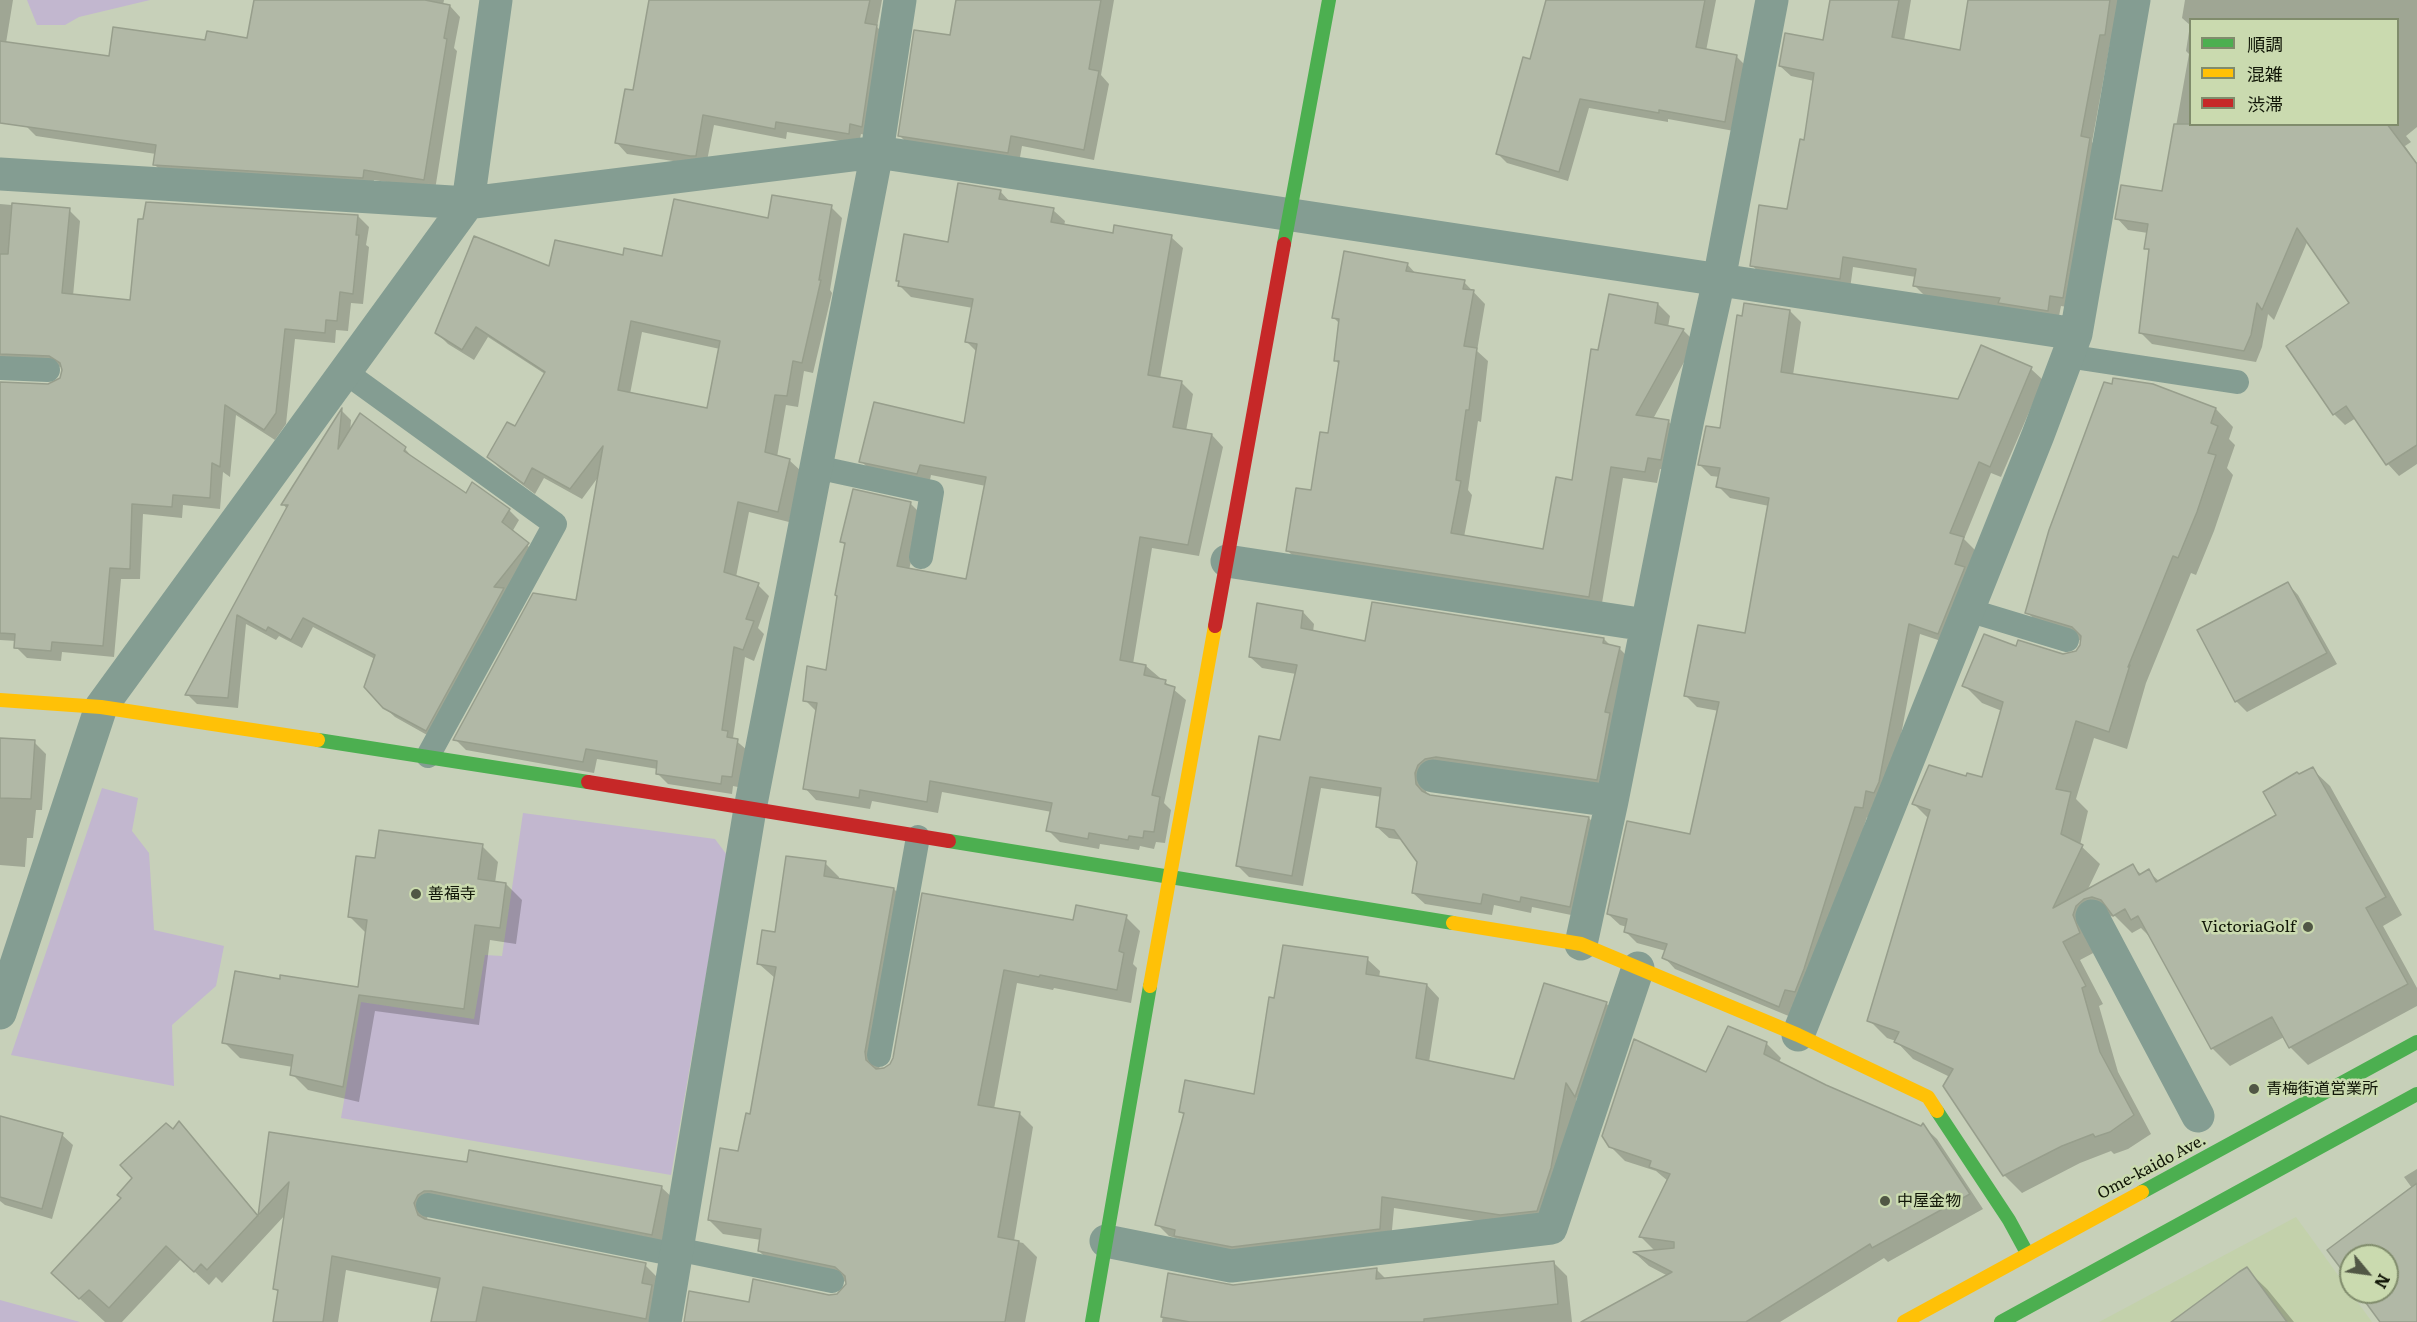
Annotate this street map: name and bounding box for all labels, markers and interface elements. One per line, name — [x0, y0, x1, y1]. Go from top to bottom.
legend — [2189, 18, 2399, 126]
text: 順調 — [2247, 30, 2283, 57]
text: 混雑 — [2247, 60, 2283, 87]
text: 渋滞 — [2247, 90, 2283, 117]
place label: 善福寺 — [428, 884, 476, 904]
marker: 善福寺 — [409, 887, 423, 901]
place label: VictoriaGolf — [2201, 917, 2296, 937]
marker: VictoriaGolf — [2301, 920, 2315, 934]
place label: 青梅街道営業所 — [2266, 1079, 2378, 1099]
marker: 青梅街道営業所 — [2247, 1082, 2261, 1096]
street label: Ome-kaido Ave. — [2094, 1130, 2210, 1204]
place label: 中屋金物 — [1897, 1191, 1961, 1211]
marker: 中屋金物 — [1878, 1194, 1892, 1208]
north arrow — [2339, 1244, 2399, 1304]
text: N — [2369, 1270, 2397, 1293]

